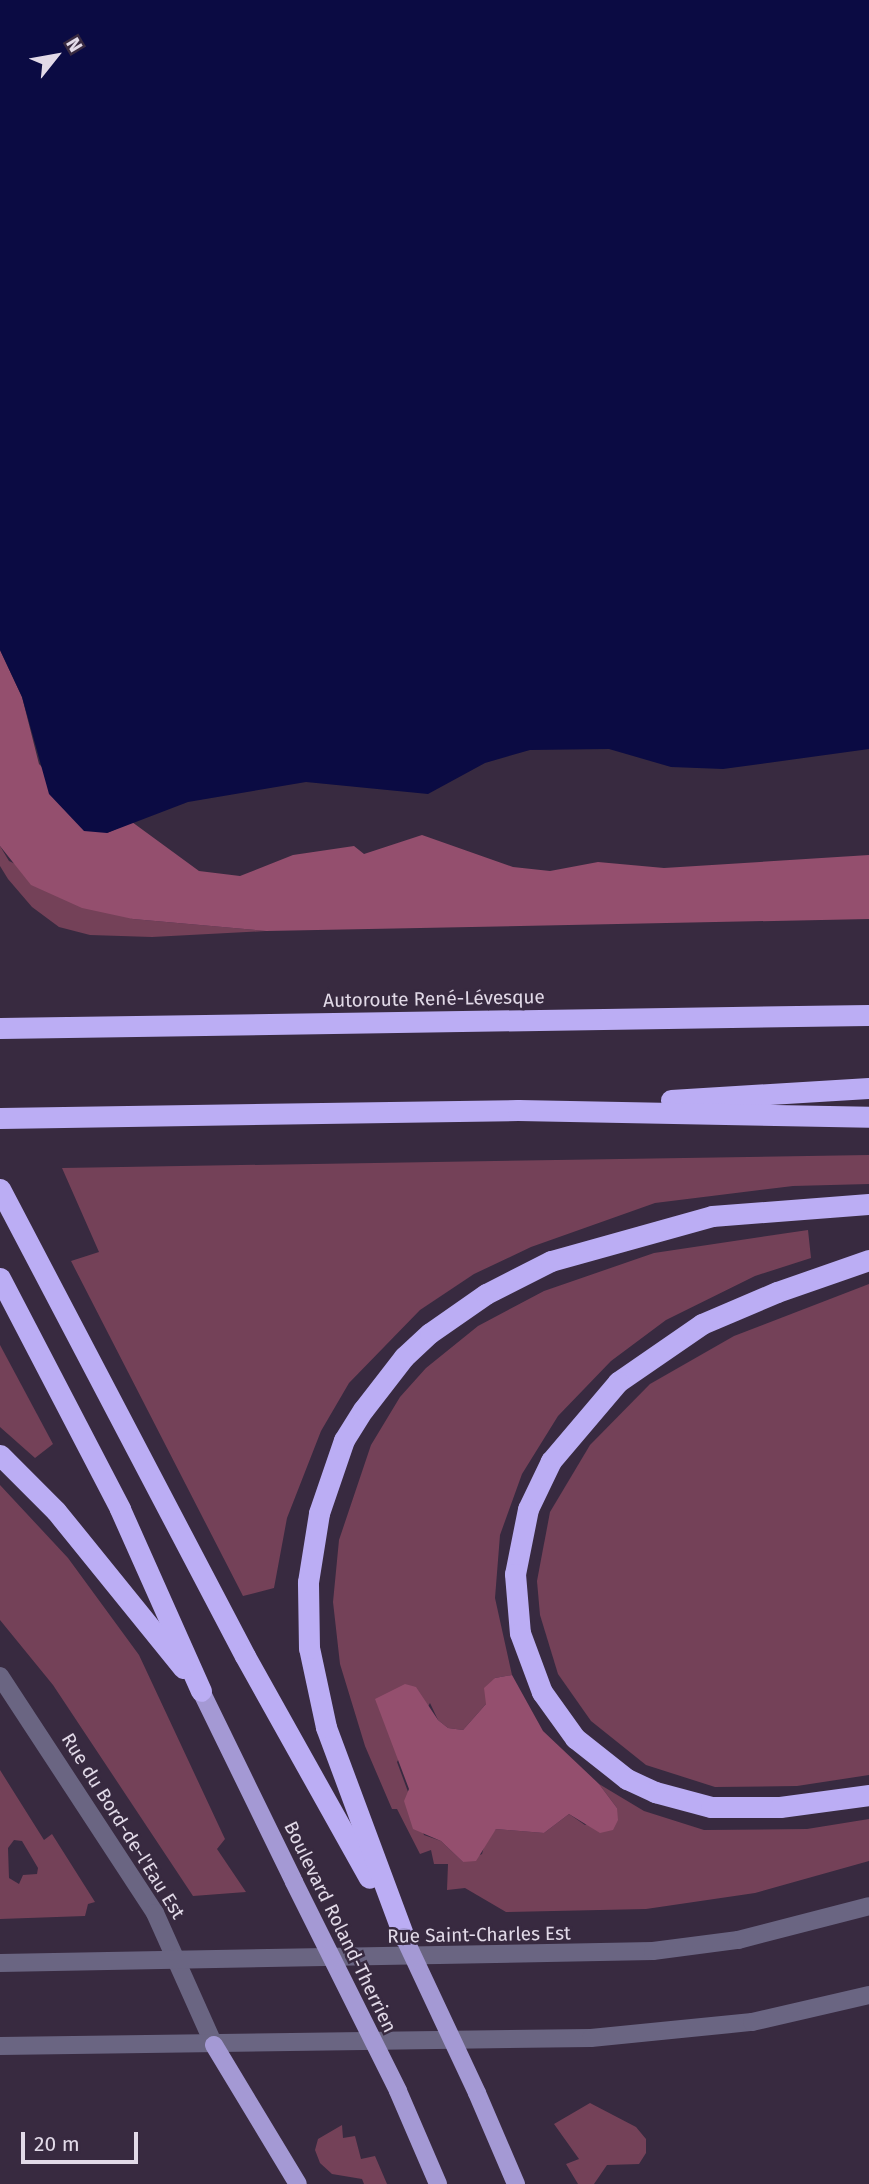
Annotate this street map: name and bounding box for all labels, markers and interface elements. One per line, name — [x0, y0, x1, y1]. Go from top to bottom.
north arrow — [21, 21, 91, 91]
text: N — [61, 34, 88, 56]
street label: Autoroute René-Lévesque — [323, 986, 545, 1012]
street label: Rue du Bord-de-l'Eau Est — [56, 1729, 190, 1923]
street label: Boulevard Roland-Therrien — [279, 1818, 401, 2036]
street label: Rue Saint-Charles Est — [387, 1922, 571, 1948]
scale bar — [24, 2118, 142, 2162]
text: 20 m — [34, 2131, 80, 2157]

